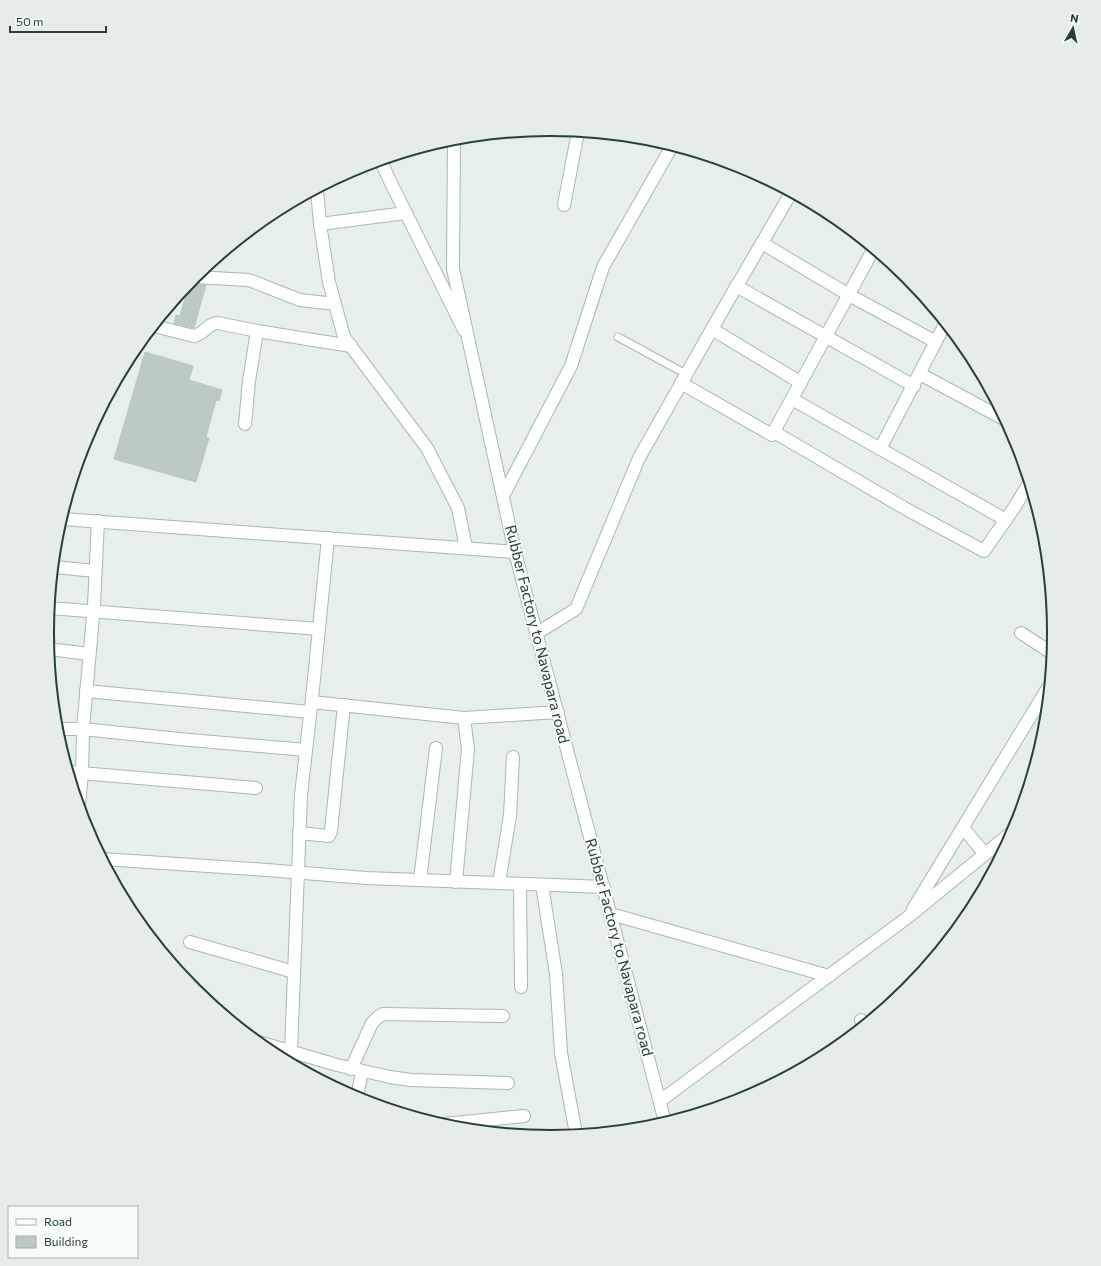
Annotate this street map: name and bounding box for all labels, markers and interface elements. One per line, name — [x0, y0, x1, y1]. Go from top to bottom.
scale bar — [10, 8, 106, 34]
north arrow — [1053, 8, 1093, 48]
text: N — [1070, 11, 1080, 25]
text: 50 m — [16, 14, 44, 28]
street label: Rubber Factory to Navapara road — [502, 523, 574, 745]
street label: Rubber Factory to Navapara road — [582, 836, 658, 1058]
legend — [8, 1206, 138, 1258]
text: Road — [44, 1214, 72, 1228]
text: Building — [44, 1234, 88, 1248]

